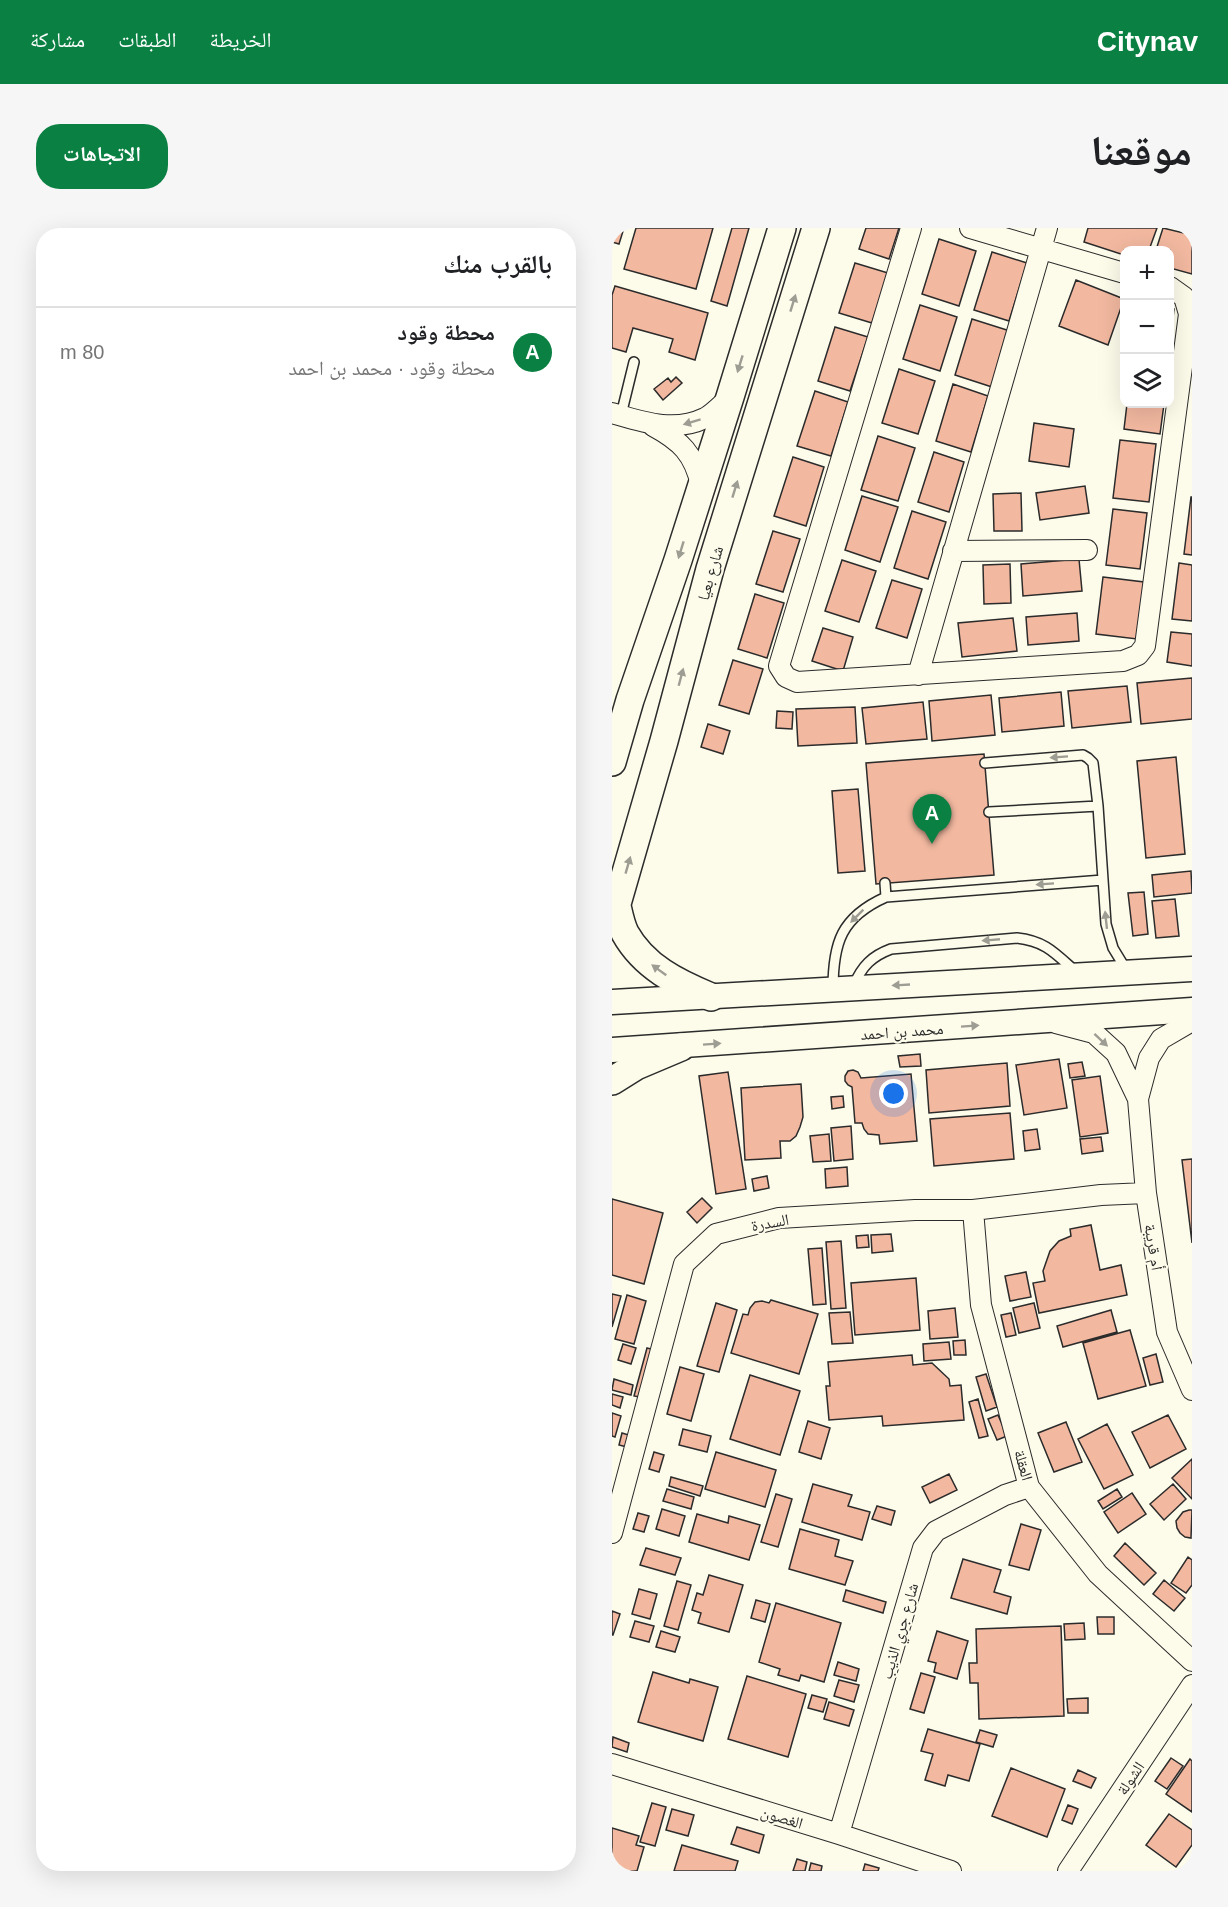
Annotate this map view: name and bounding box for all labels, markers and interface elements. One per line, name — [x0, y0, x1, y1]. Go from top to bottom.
text: Citynav — [1097, 26, 1198, 57]
text: مشاركة — [30, 28, 85, 51]
text: الطبقات — [118, 28, 177, 51]
text: الخريطة — [210, 28, 271, 51]
button: الاتجاهات — [36, 124, 168, 189]
text: موقعنا — [1091, 127, 1192, 174]
map controls — [1120, 246, 1174, 408]
button: + — [1120, 246, 1174, 300]
text: بالقرب منك — [443, 249, 552, 279]
one-way arrow — [788, 294, 798, 312]
button: − — [1120, 300, 1174, 354]
text: محطة وقود — [398, 320, 495, 345]
text: 80 m — [60, 341, 104, 363]
text: A — [525, 341, 540, 363]
button: layers — [1120, 354, 1174, 408]
one-way arrow — [735, 355, 744, 373]
text: محطة وقود · محمد بن احمد — [288, 357, 495, 379]
one-way arrow — [683, 418, 701, 427]
one-way arrow — [731, 480, 740, 498]
one-way arrow — [676, 541, 686, 559]
street label: شارع بعيا — [695, 544, 728, 603]
one-way arrow — [677, 668, 687, 686]
one-way arrow — [1049, 752, 1068, 762]
pin: A — [912, 794, 952, 844]
one-way arrow — [624, 855, 634, 874]
one-way arrow — [1035, 880, 1054, 889]
one-way arrow — [849, 909, 864, 923]
one-way arrow — [1102, 910, 1111, 929]
one-way arrow — [982, 935, 1001, 945]
one-way arrow — [652, 965, 667, 977]
one-way arrow — [892, 980, 911, 990]
street label: محمد بن احمد — [860, 1020, 944, 1045]
one-way arrow — [960, 1022, 979, 1031]
one-way arrow — [1094, 1033, 1109, 1047]
one-way arrow — [703, 1040, 722, 1049]
your location — [879, 1079, 908, 1108]
street label: السدرة — [750, 1211, 791, 1235]
street label: أم قريبة — [1139, 1223, 1166, 1272]
street label: العقلة — [1011, 1448, 1036, 1482]
street label: شارع جري الذيب — [878, 1581, 925, 1682]
street label: الشولة — [1113, 1759, 1148, 1798]
street label: الغصون — [758, 1803, 805, 1834]

